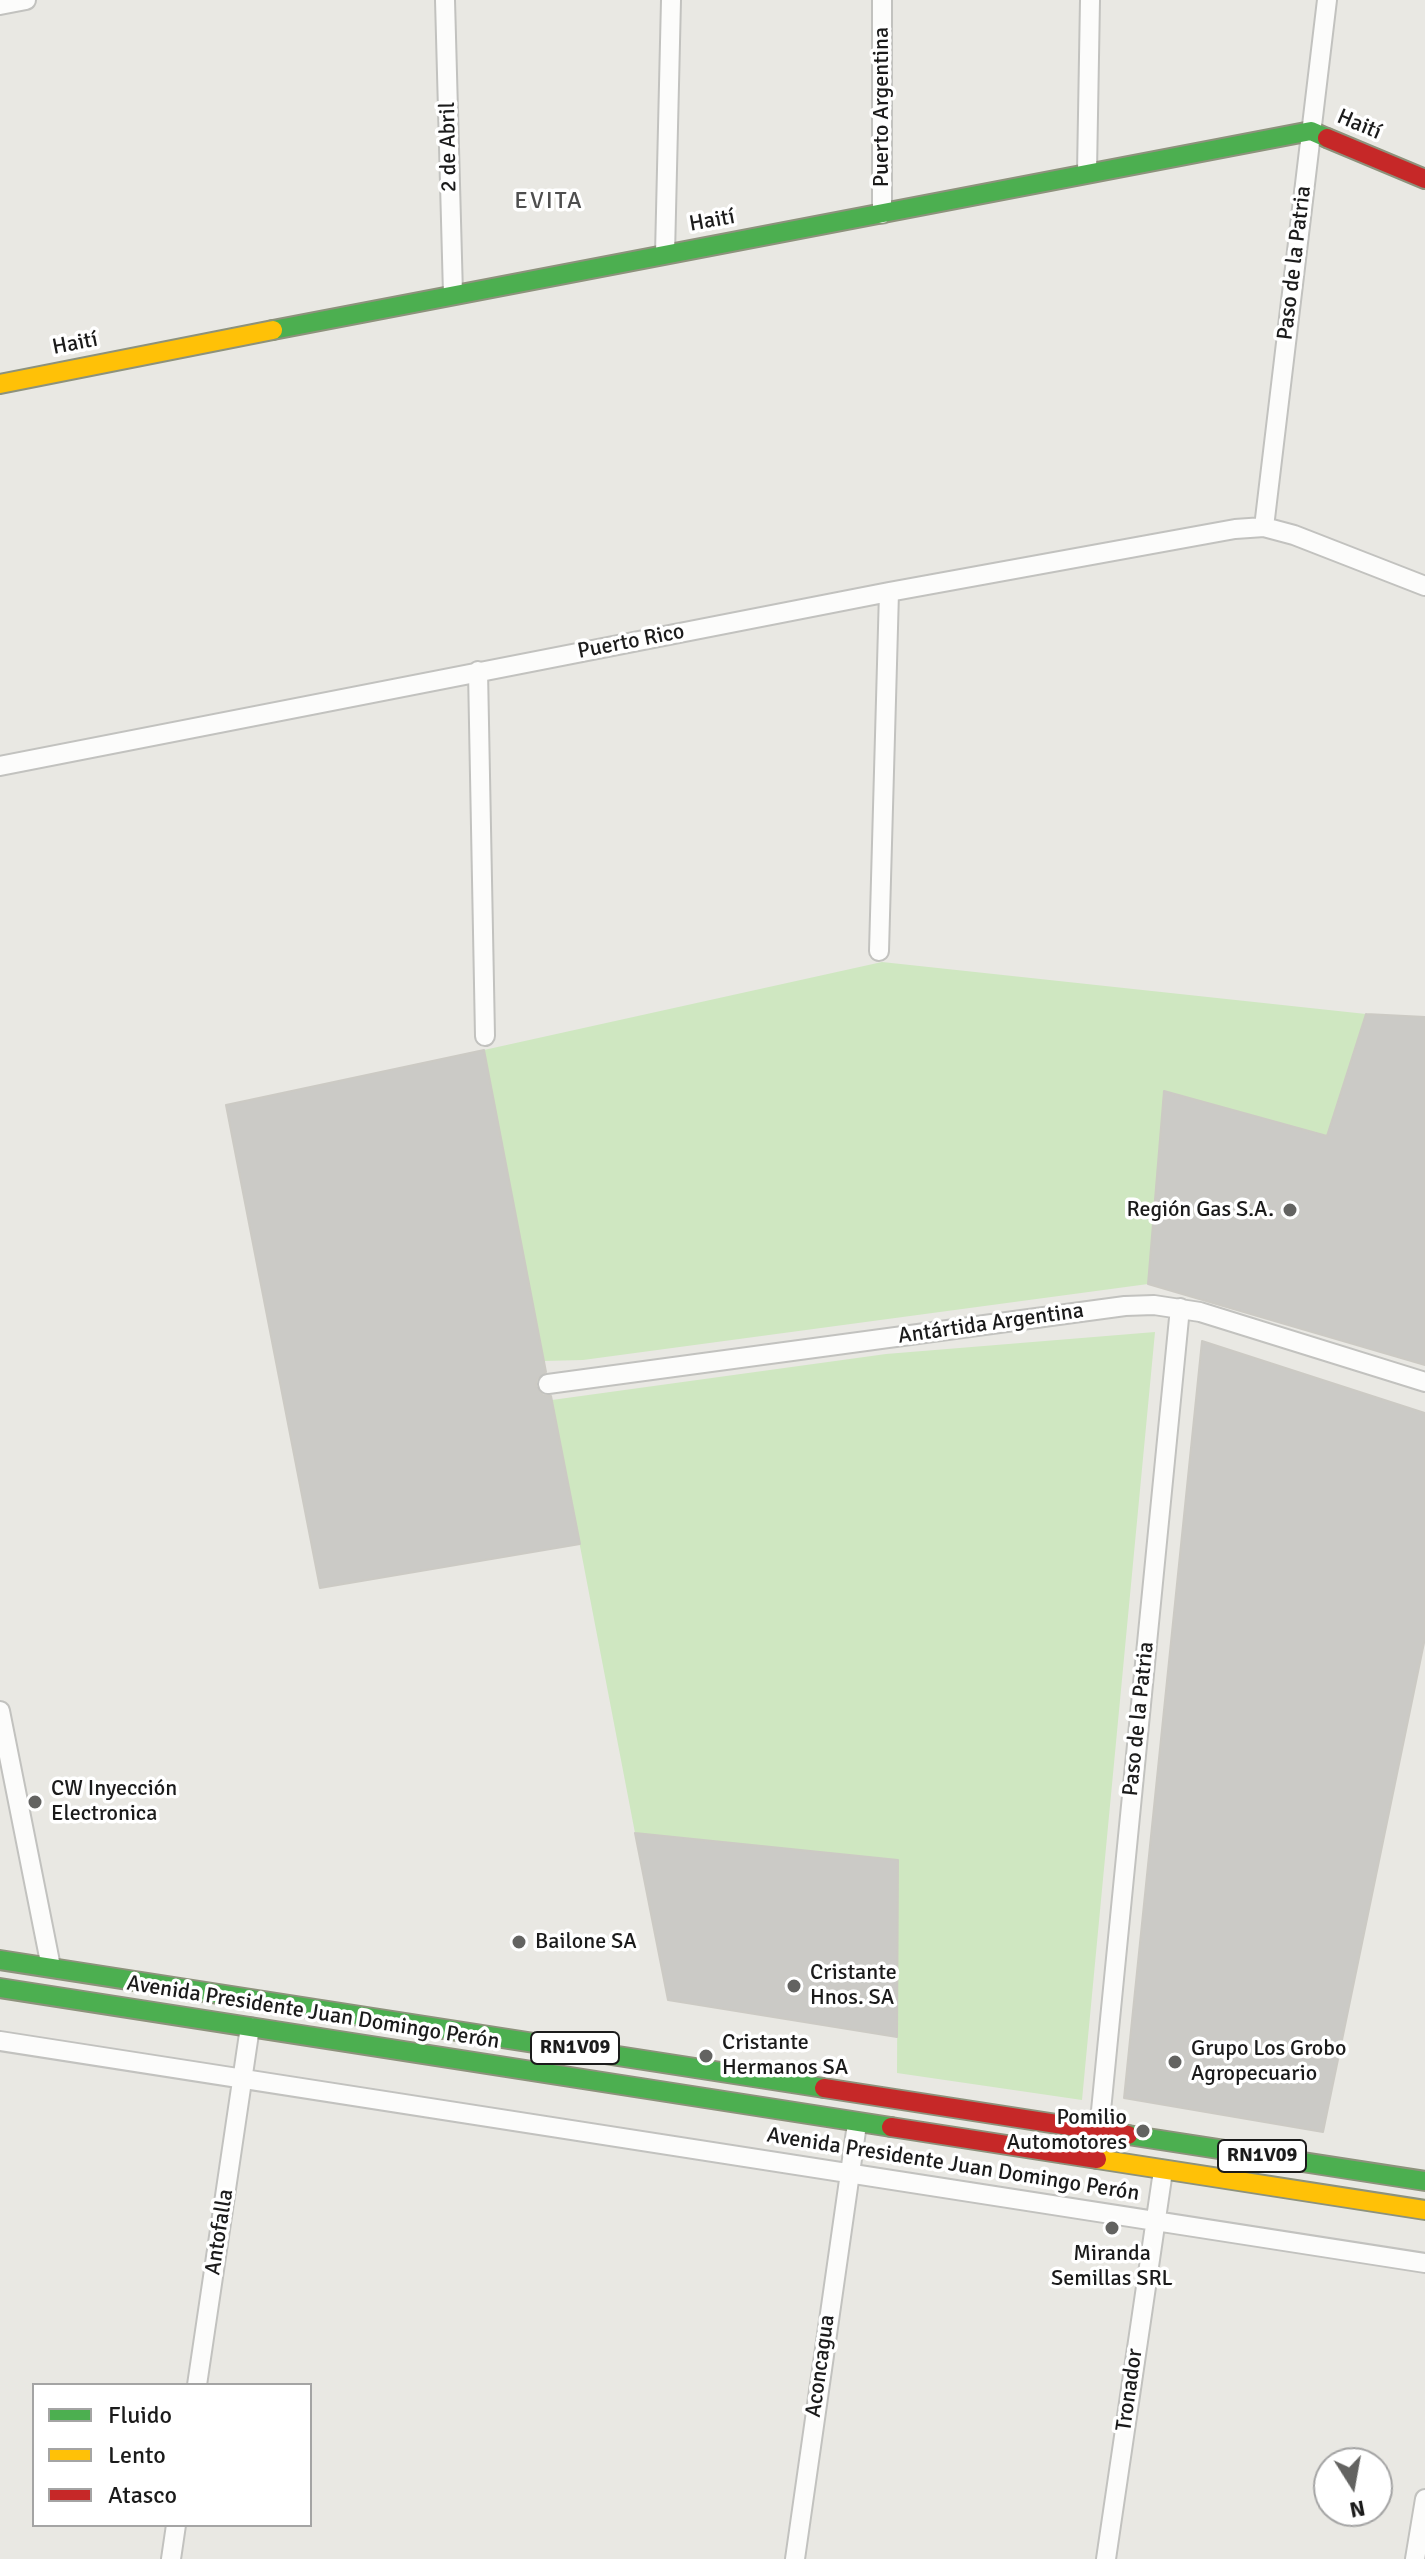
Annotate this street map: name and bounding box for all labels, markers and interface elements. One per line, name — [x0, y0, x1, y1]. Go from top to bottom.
street label: Puerto Argentina — [869, 27, 895, 187]
street label: 2 de Abril — [435, 102, 463, 192]
street label: Haití — [1333, 104, 1385, 146]
street label: Paso de la Patria — [1272, 184, 1318, 342]
district label: EVITA — [514, 188, 584, 216]
street label: Haití — [687, 204, 737, 238]
street label: Haití — [50, 327, 100, 361]
street label: Puerto Rico — [575, 619, 687, 665]
place label: Región Gas S.A. — [1126, 1197, 1274, 1223]
marker: Región Gas S.A. — [1281, 1201, 1299, 1219]
street label: Antártida Argentina — [896, 1298, 1086, 1350]
street label: Paso de la Patria — [1118, 1640, 1160, 1798]
place label: CW Inyección Electronica — [51, 1776, 177, 1828]
marker: CW Inyección Electronica — [26, 1793, 44, 1811]
place label: Bailone SA — [535, 1929, 637, 1955]
marker: Bailone SA — [510, 1933, 528, 1951]
place label: Cristante Hnos. SA — [810, 1960, 897, 2012]
street label: Avenida Presidente Juan Domingo Perón — [125, 1970, 501, 2056]
marker: Cristante Hnos. SA — [785, 1977, 803, 1995]
place label: Cristante Hermanos SA — [722, 2030, 848, 2082]
road number: RN1V09 — [531, 2032, 619, 2064]
place label: Grupo Los Grobo Agropecuario — [1191, 2036, 1346, 2088]
marker: Cristante Hermanos SA — [697, 2047, 715, 2065]
marker: Grupo Los Grobo Agropecuario — [1166, 2053, 1184, 2071]
place label: Pomilio Automotores — [1007, 2105, 1127, 2156]
street label: Avenida Presidente Juan Domingo Perón — [765, 2122, 1141, 2208]
marker: Pomilio Automotores — [1134, 2122, 1152, 2140]
road number: RN1V09 — [1218, 2140, 1306, 2172]
street label: Antofalla — [200, 2187, 240, 2277]
marker: Miranda Semillas SRL — [1103, 2219, 1121, 2237]
place label: Miranda Semillas SRL — [1051, 2241, 1173, 2292]
street label: Aconcagua — [801, 2313, 841, 2419]
street label: Tronador — [1111, 2347, 1149, 2433]
legend — [32, 2383, 312, 2527]
text: Fluido — [108, 2400, 172, 2430]
text: Lento — [108, 2440, 166, 2470]
north arrow — [1313, 2447, 1393, 2527]
text: Atasco — [108, 2480, 177, 2510]
text: N — [1347, 2494, 1367, 2524]

